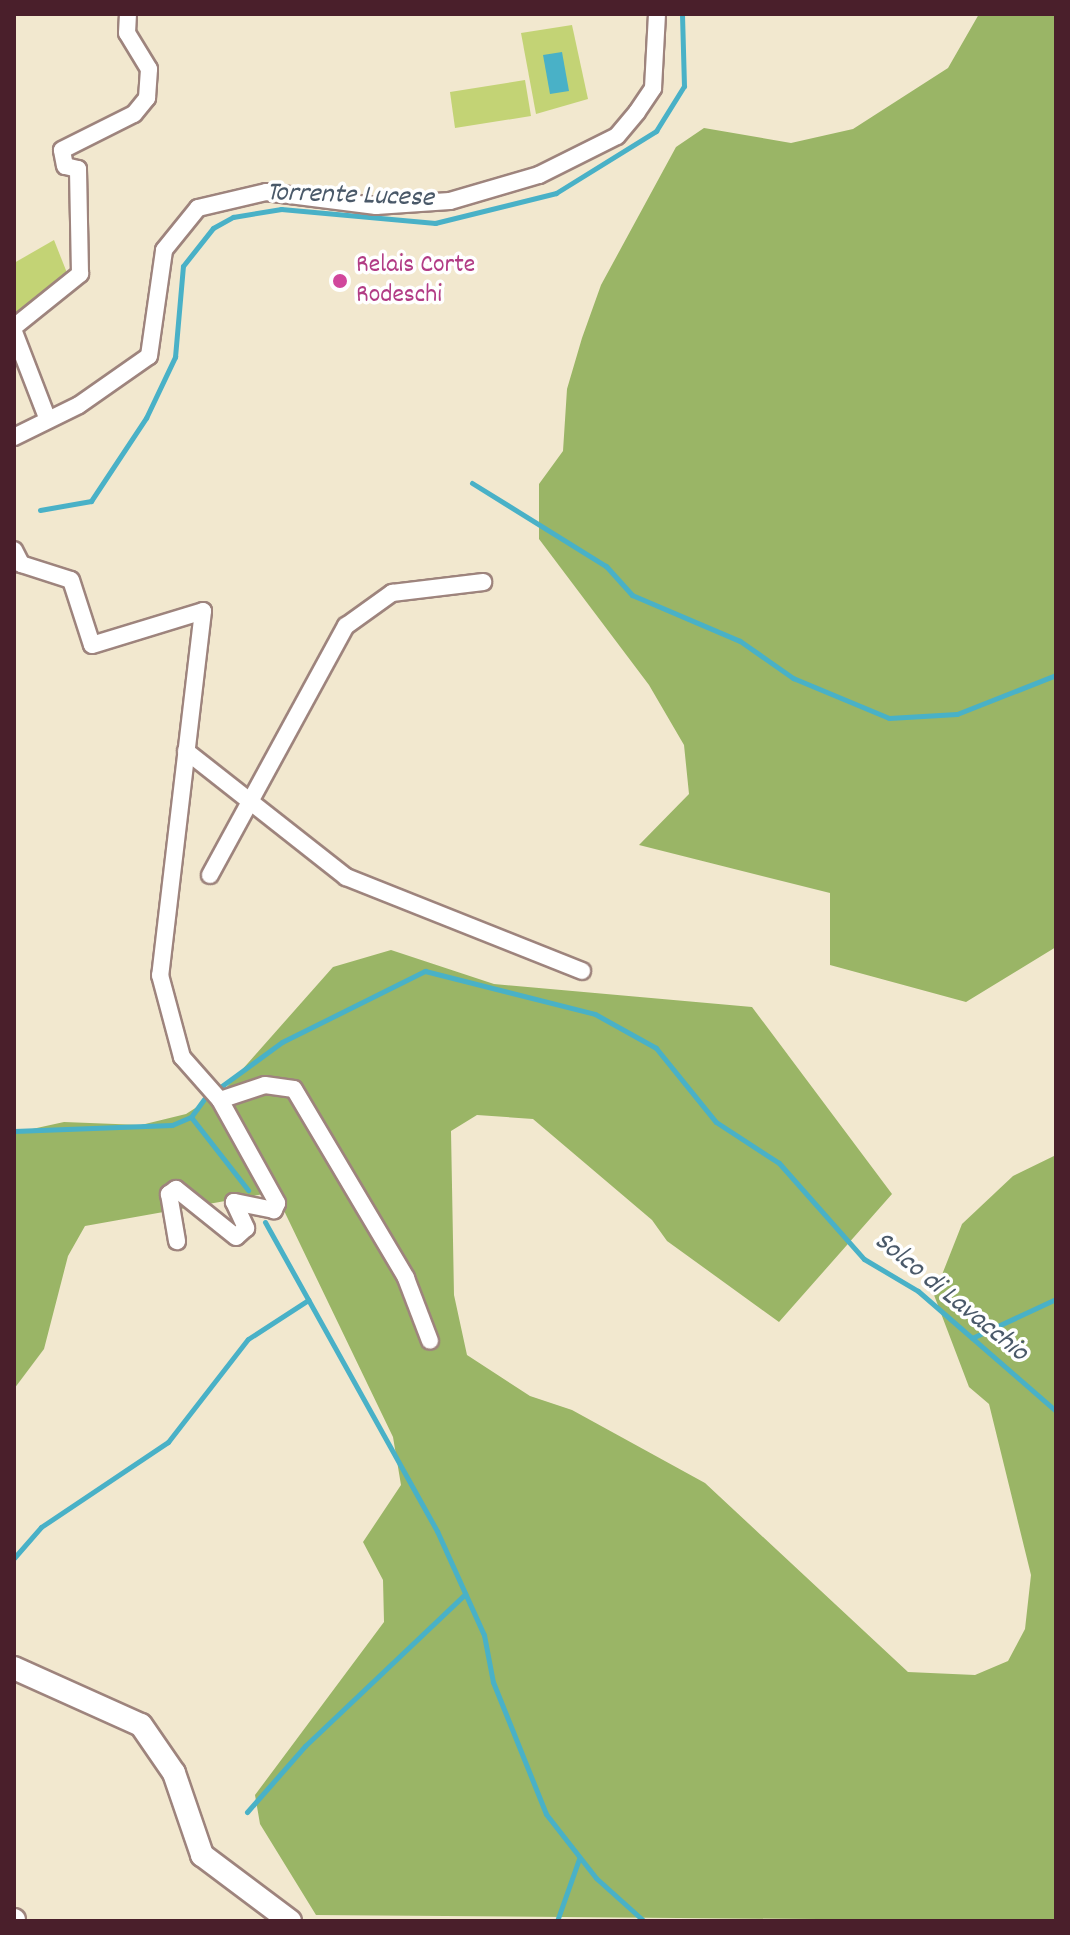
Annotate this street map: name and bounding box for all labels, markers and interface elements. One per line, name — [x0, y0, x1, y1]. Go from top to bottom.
water label: Torrente Lucese — [266, 177, 434, 217]
place label: Relais Corte Rodeschi — [356, 250, 475, 312]
marker: Relais Corte Rodeschi — [331, 272, 349, 290]
water label: Solco di Lavacchio — [866, 1226, 1034, 1370]

